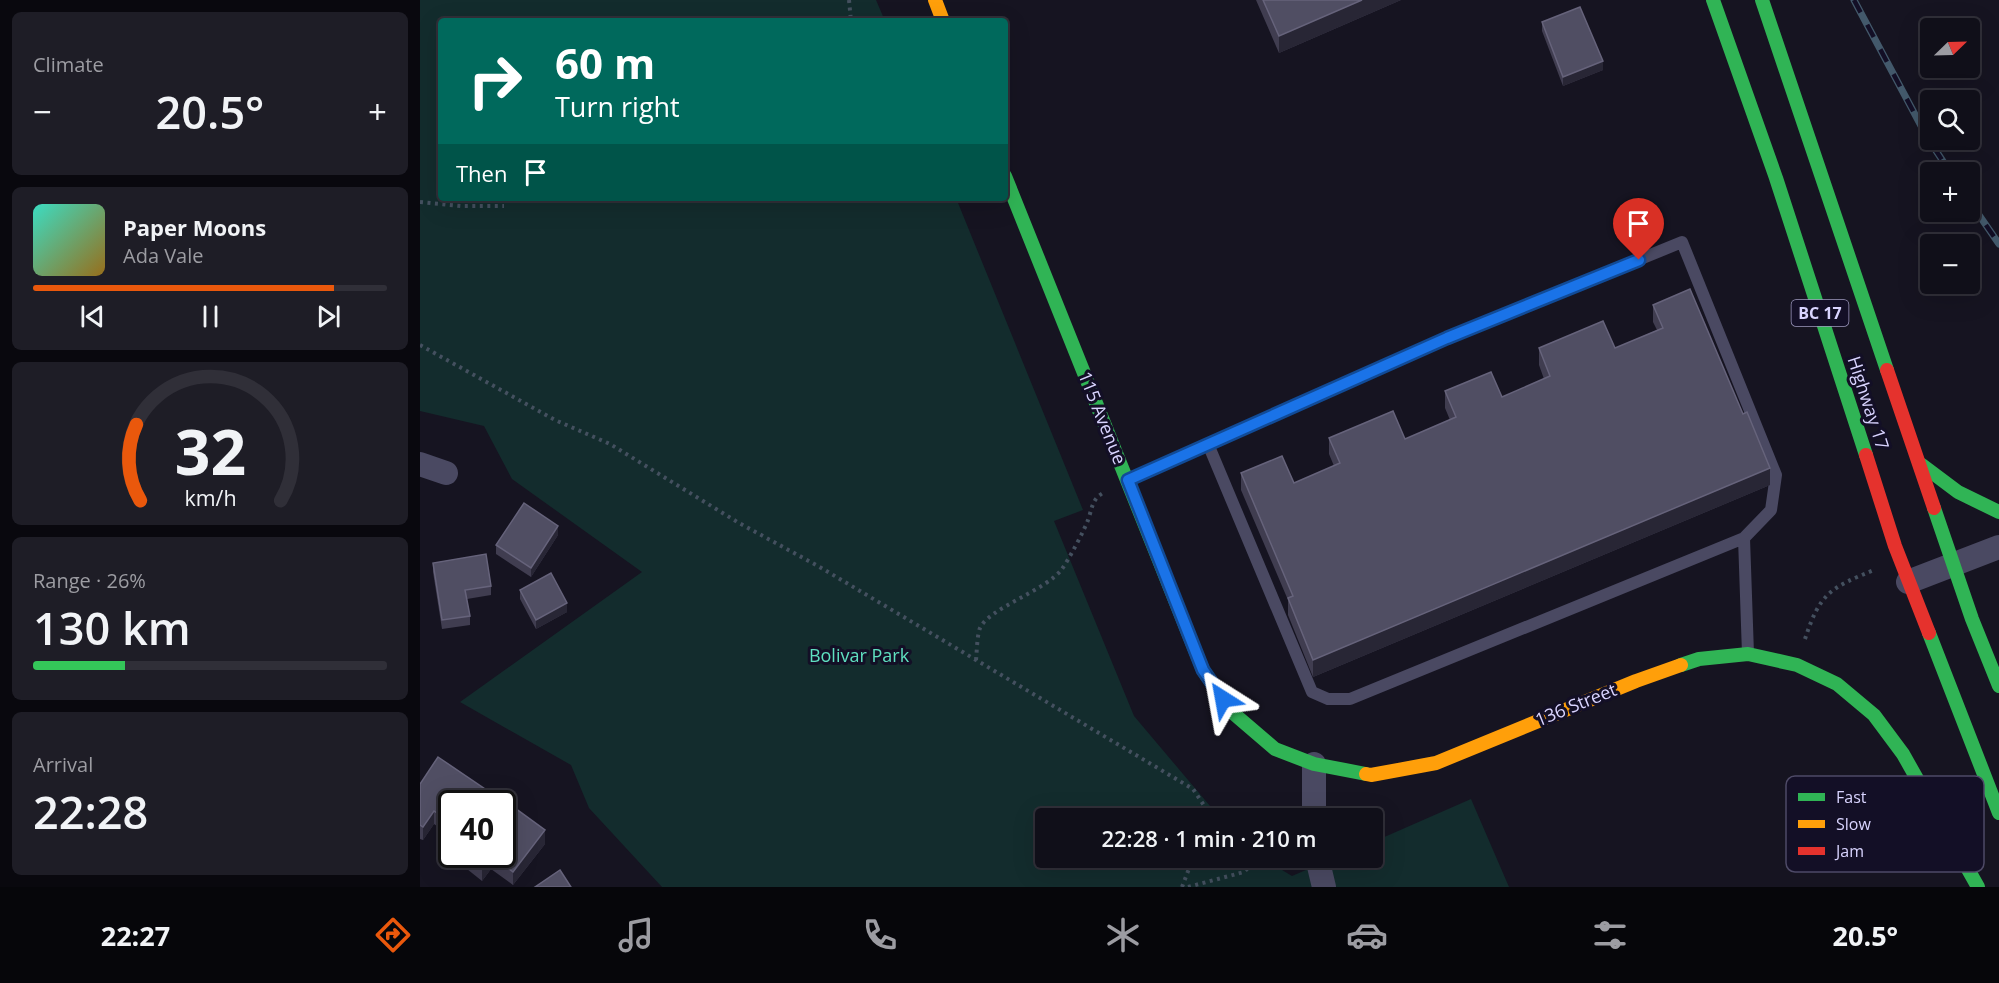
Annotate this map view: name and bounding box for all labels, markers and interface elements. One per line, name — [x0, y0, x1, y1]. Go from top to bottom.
north arrow — [1920, 18, 1980, 78]
map controls — [1920, 18, 1980, 294]
text: 60 m — [555, 34, 655, 91]
icon: right — [456, 42, 534, 120]
text: Climate — [33, 51, 104, 78]
text: 20.5° — [156, 81, 264, 142]
text: Turn right — [555, 88, 680, 125]
text: − — [33, 89, 52, 134]
text: + — [368, 89, 387, 134]
button: search — [1920, 90, 1980, 150]
icon: arrive — [519, 156, 552, 189]
text: Then — [456, 158, 507, 188]
button: + — [1920, 162, 1980, 222]
pin — [1613, 198, 1664, 260]
icon: arrive — [1622, 207, 1655, 240]
text: Paper Moons — [123, 212, 266, 242]
button: − — [1920, 234, 1980, 294]
text: Ada Vale — [123, 242, 204, 269]
icon: previous — [76, 300, 109, 333]
icon: pause — [194, 300, 227, 333]
icon: next — [312, 300, 345, 333]
road number: BC 17 — [1792, 300, 1848, 326]
street label: Highway 17 — [1843, 353, 1895, 452]
street label: 115 Avenue — [1073, 368, 1132, 468]
text: 32 — [174, 408, 246, 493]
text: km/h — [184, 483, 236, 512]
text: Range · 26% — [33, 567, 146, 594]
text: 130 km — [33, 597, 191, 658]
park label: Bolivar Park — [809, 643, 910, 667]
position arrow — [1191, 667, 1255, 731]
street label: 136 Street — [1531, 677, 1620, 731]
text: Arrival — [33, 751, 93, 778]
legend — [1786, 776, 1984, 872]
text: 22:28 — [33, 781, 148, 842]
text: Fast — [1836, 786, 1867, 808]
speed limit sign: 40 — [438, 790, 516, 868]
text: Slow — [1836, 813, 1871, 835]
text: 22:28 · 1 min · 210 m — [1101, 823, 1317, 853]
text: Jam — [1834, 840, 1864, 862]
icon: directions — [372, 914, 414, 956]
icon: music — [615, 914, 657, 956]
icon: phone — [859, 914, 901, 956]
icon: climate — [1102, 914, 1144, 956]
icon: car — [1346, 914, 1388, 956]
icon: filters — [1589, 914, 1631, 956]
text: 22:27 — [101, 917, 170, 954]
text: 20.5° — [1833, 917, 1898, 954]

